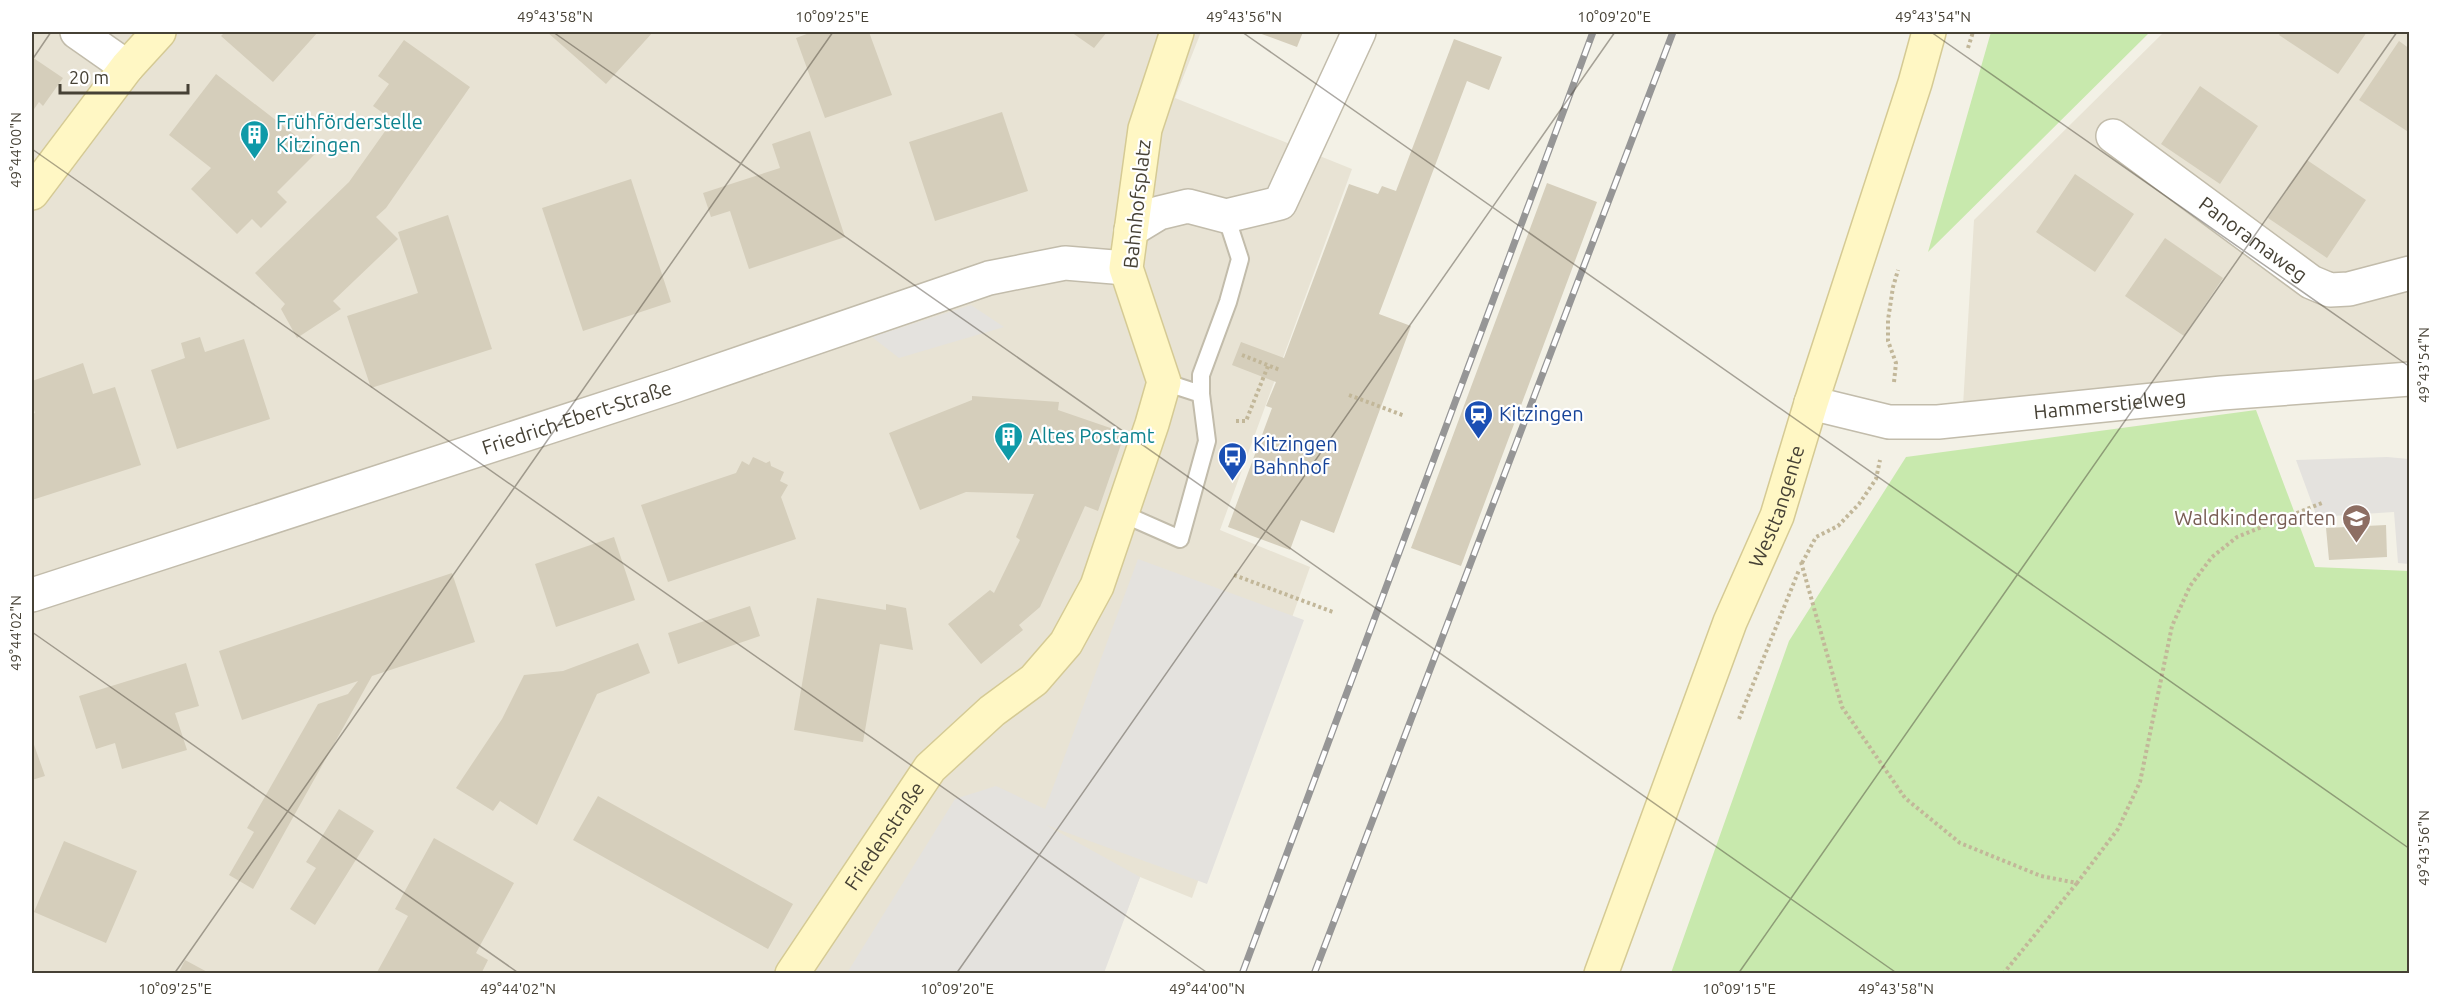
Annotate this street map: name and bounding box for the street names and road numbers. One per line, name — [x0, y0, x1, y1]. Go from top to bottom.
street label: Bahnhofsplatz — [1118, 138, 1155, 270]
street label: Panoramaweg — [2195, 191, 2312, 286]
street label: Friedrich-Ebert-Straße — [479, 376, 675, 459]
street label: Hammerstielweg — [2032, 385, 2187, 423]
street label: Westtangente — [1744, 442, 1809, 571]
street label: Friedenstraße — [840, 777, 928, 894]

